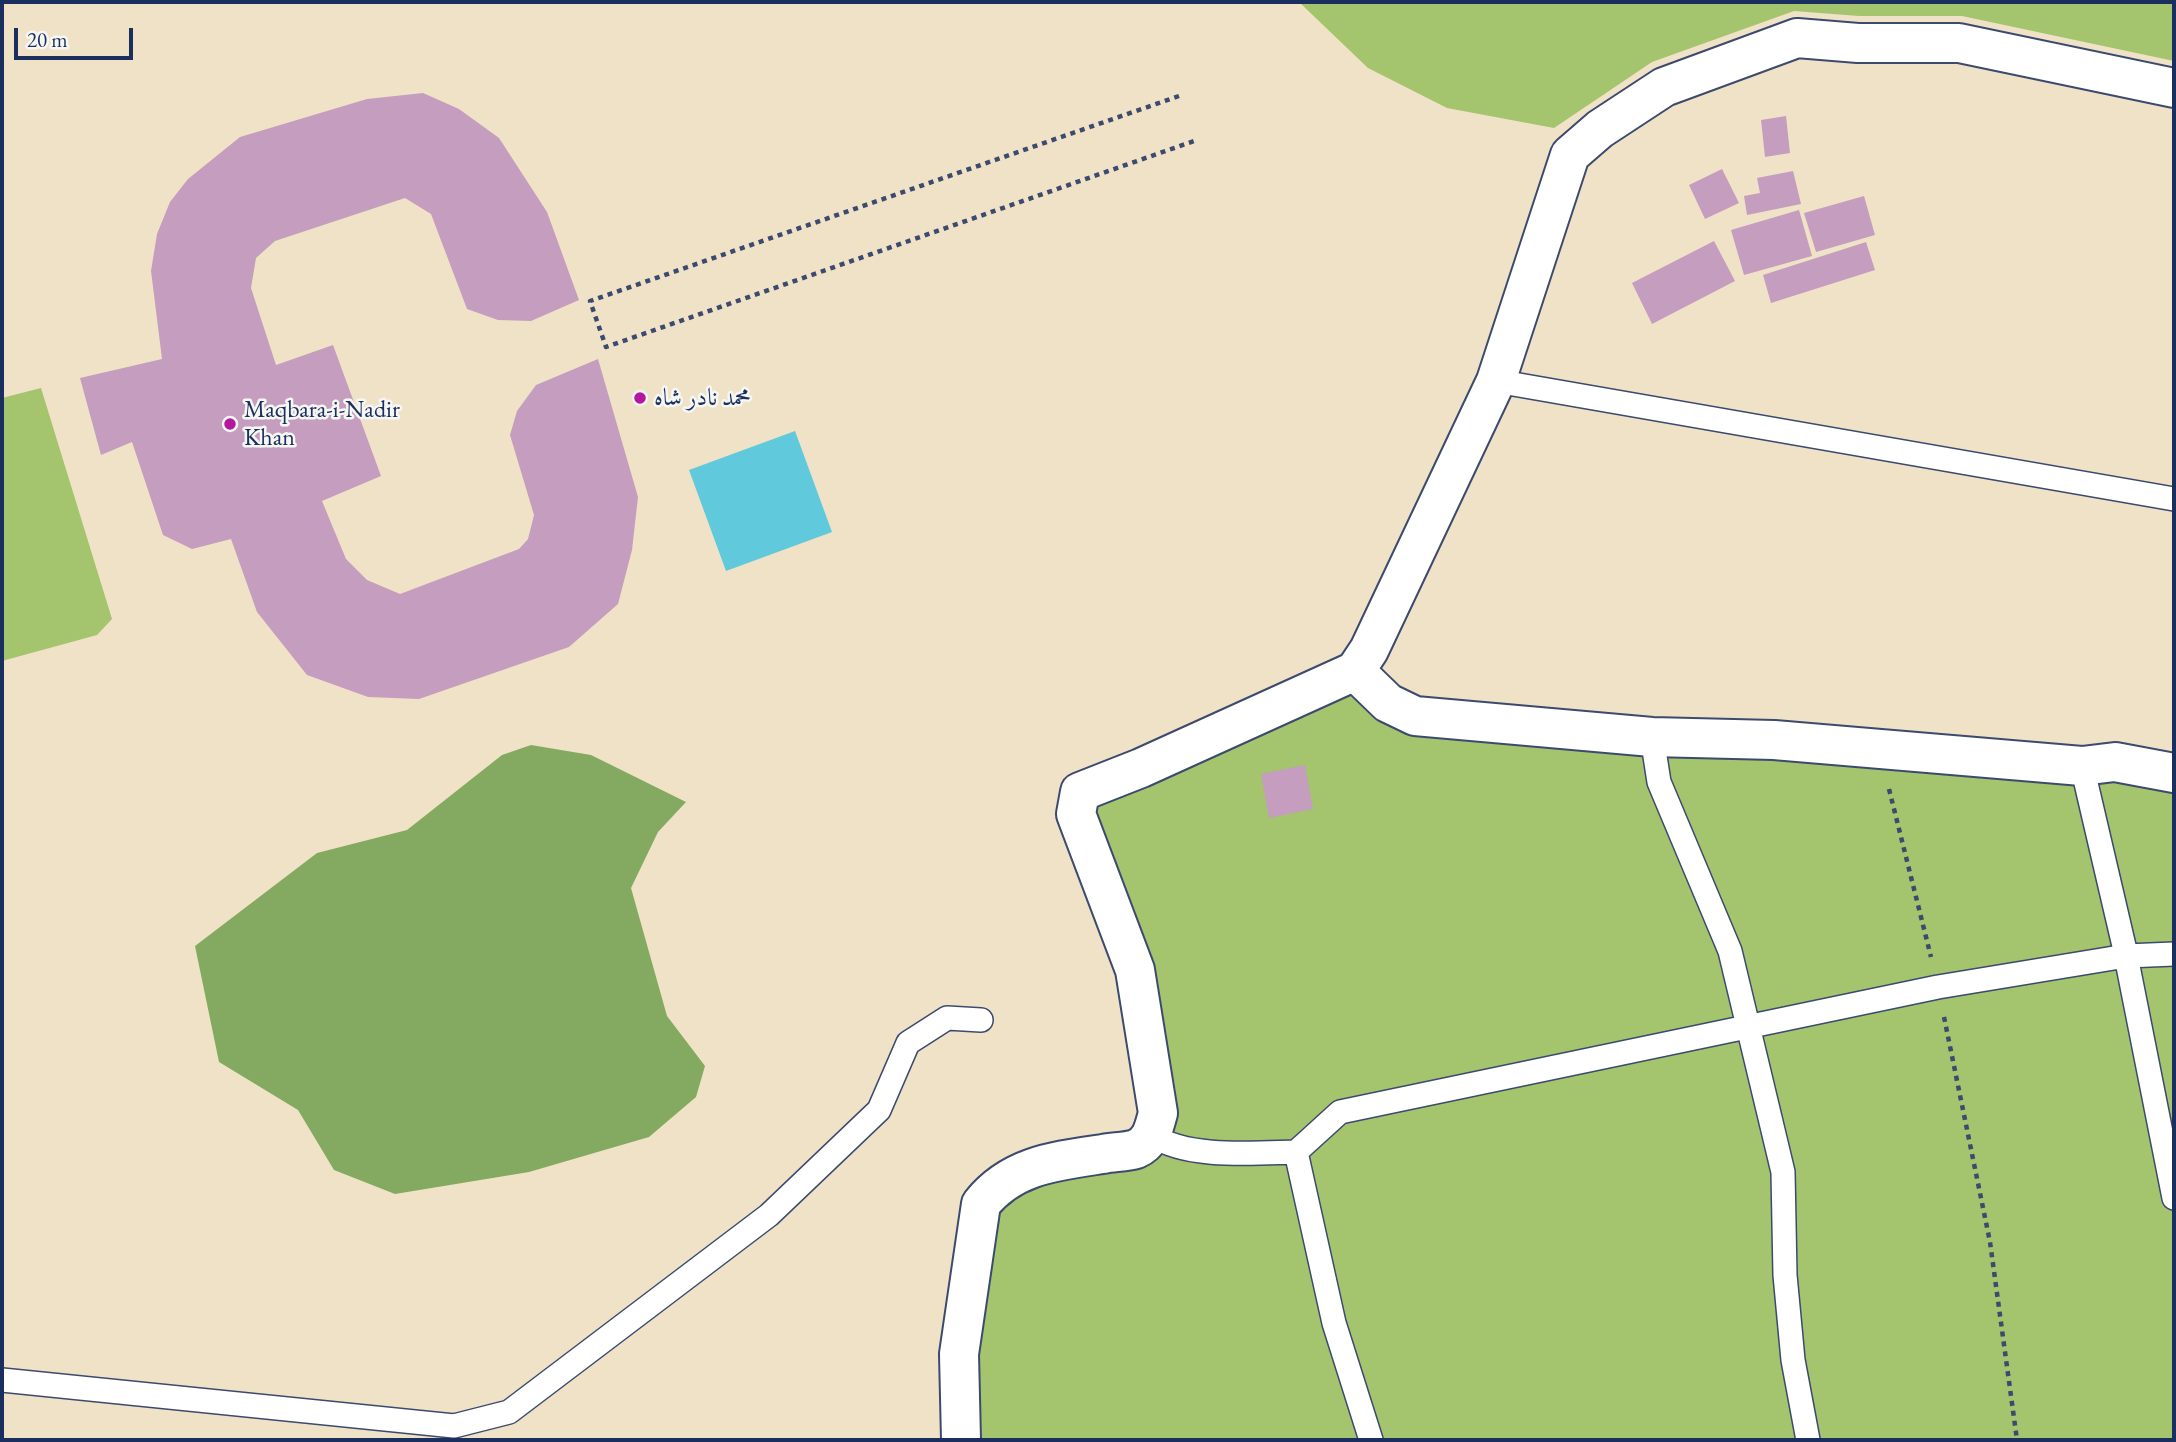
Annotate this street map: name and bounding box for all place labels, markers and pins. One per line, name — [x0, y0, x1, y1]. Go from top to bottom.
place label: محمد نادر شاه — [654, 384, 751, 412]
marker: محمد نادر شاه — [632, 390, 648, 406]
place label: Maqbara-i-Nadir Khan — [244, 396, 400, 452]
marker: Maqbara-i-Nadir Khan — [222, 416, 238, 432]

